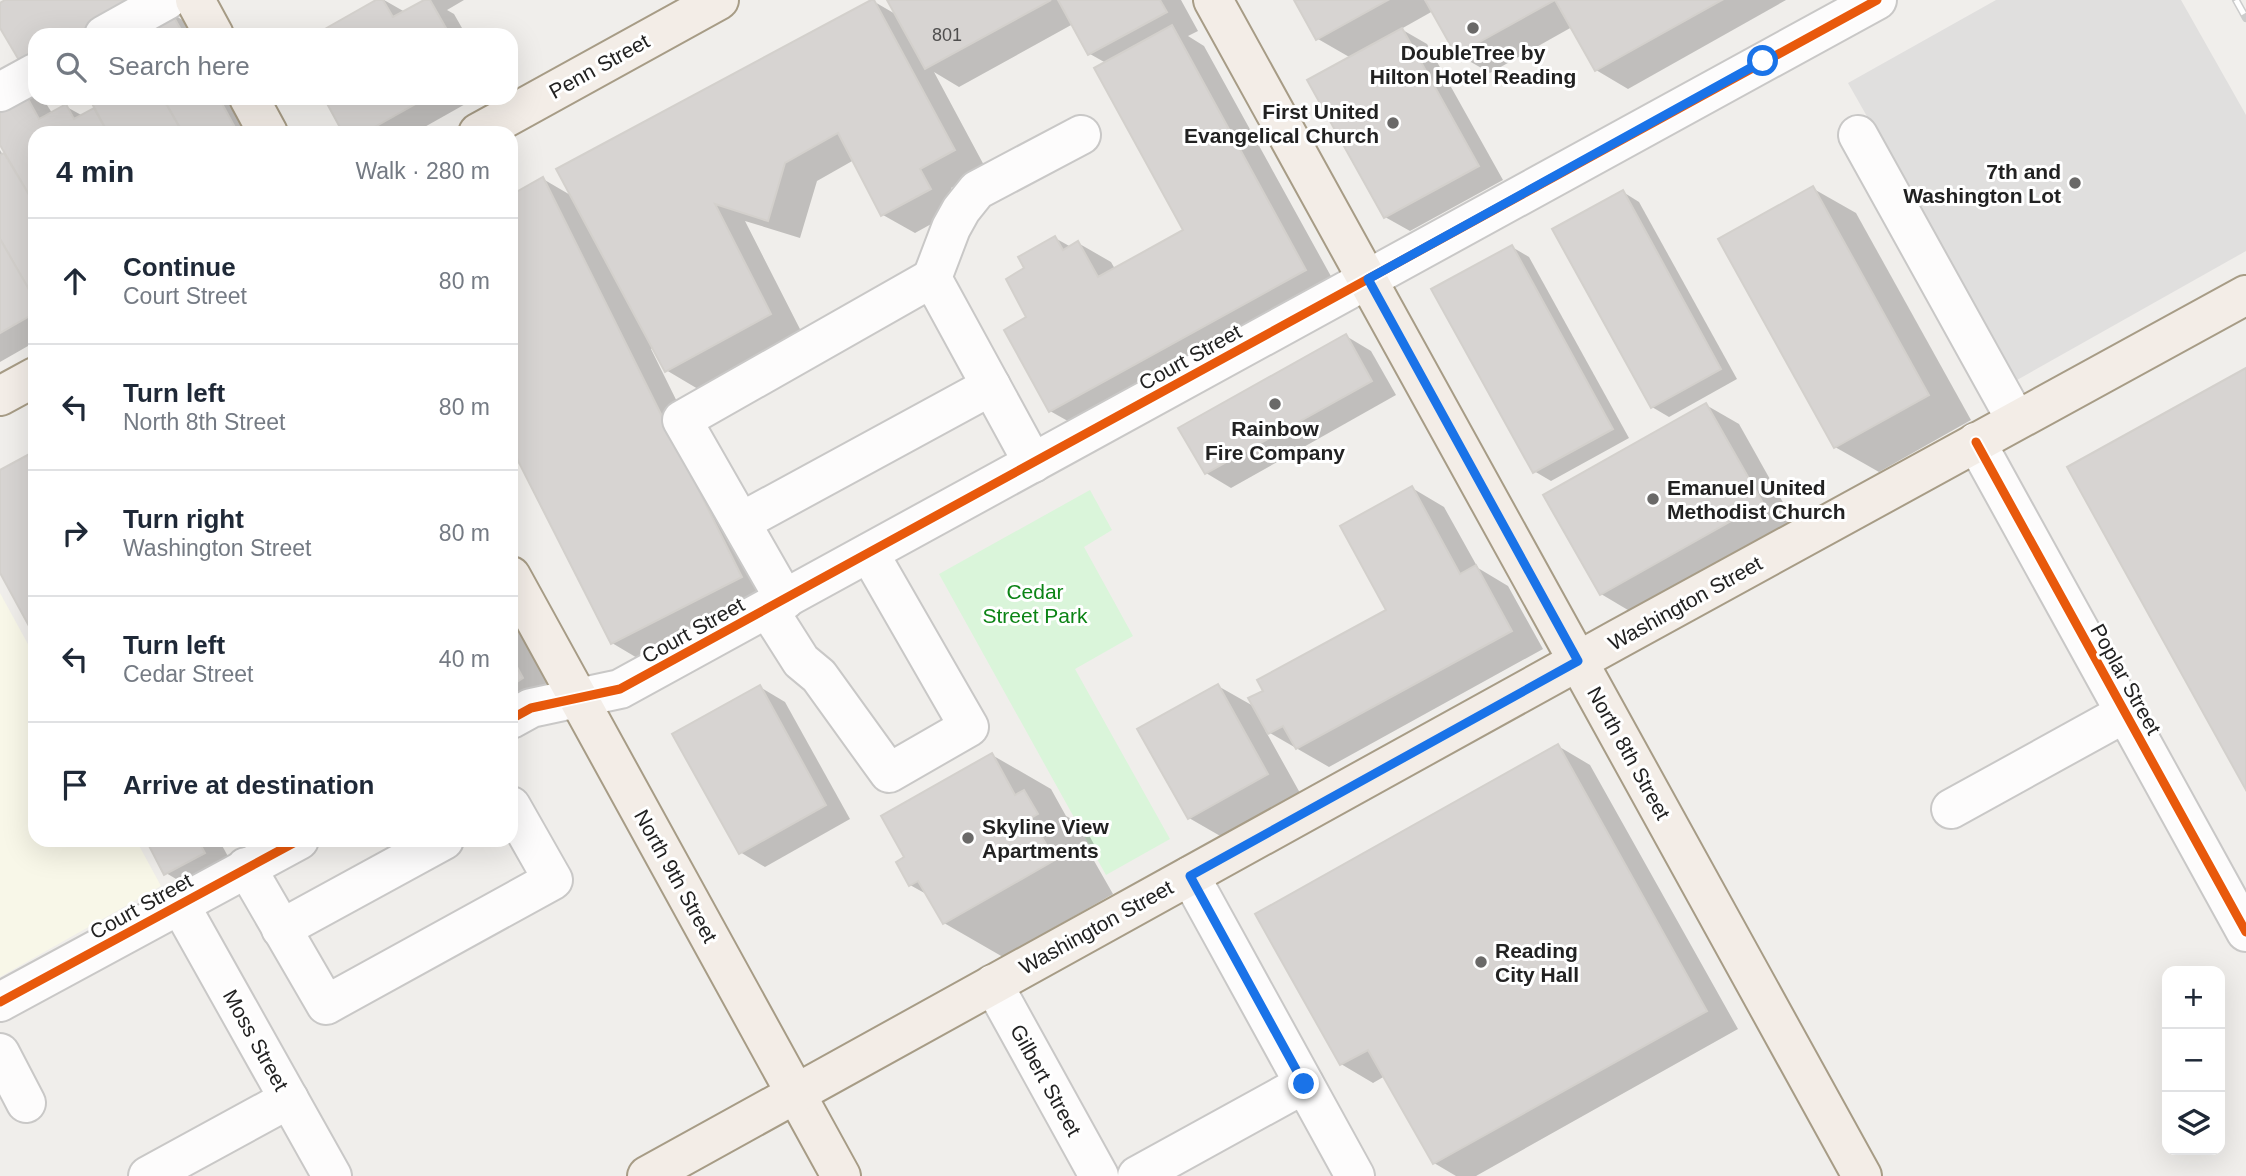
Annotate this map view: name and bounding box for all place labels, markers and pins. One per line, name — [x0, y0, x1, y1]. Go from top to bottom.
marker: DoubleTree by Hilton Hotel Reading — [1465, 20, 1481, 36]
place label: DoubleTree by Hilton Hotel Reading — [1370, 41, 1576, 88]
place label: First United Evangelical Church — [1184, 100, 1379, 147]
marker: First United Evangelical Church — [1385, 115, 1401, 131]
place label: 7th and Washington Lot — [1903, 160, 2061, 207]
marker: 7th and Washington Lot — [2067, 175, 2083, 191]
marker: Rainbow Fire Company — [1267, 396, 1283, 412]
place label: Rainbow Fire Company — [1205, 417, 1345, 464]
place label: Emanuel United Methodist Church — [1667, 476, 1846, 523]
marker: Emanuel United Methodist Church — [1645, 491, 1661, 507]
place label: Skyline View Apartments — [982, 815, 1110, 862]
marker: Skyline View Apartments — [960, 830, 976, 846]
place label: Reading City Hall — [1495, 939, 1579, 986]
marker: Reading City Hall — [1473, 954, 1489, 970]

